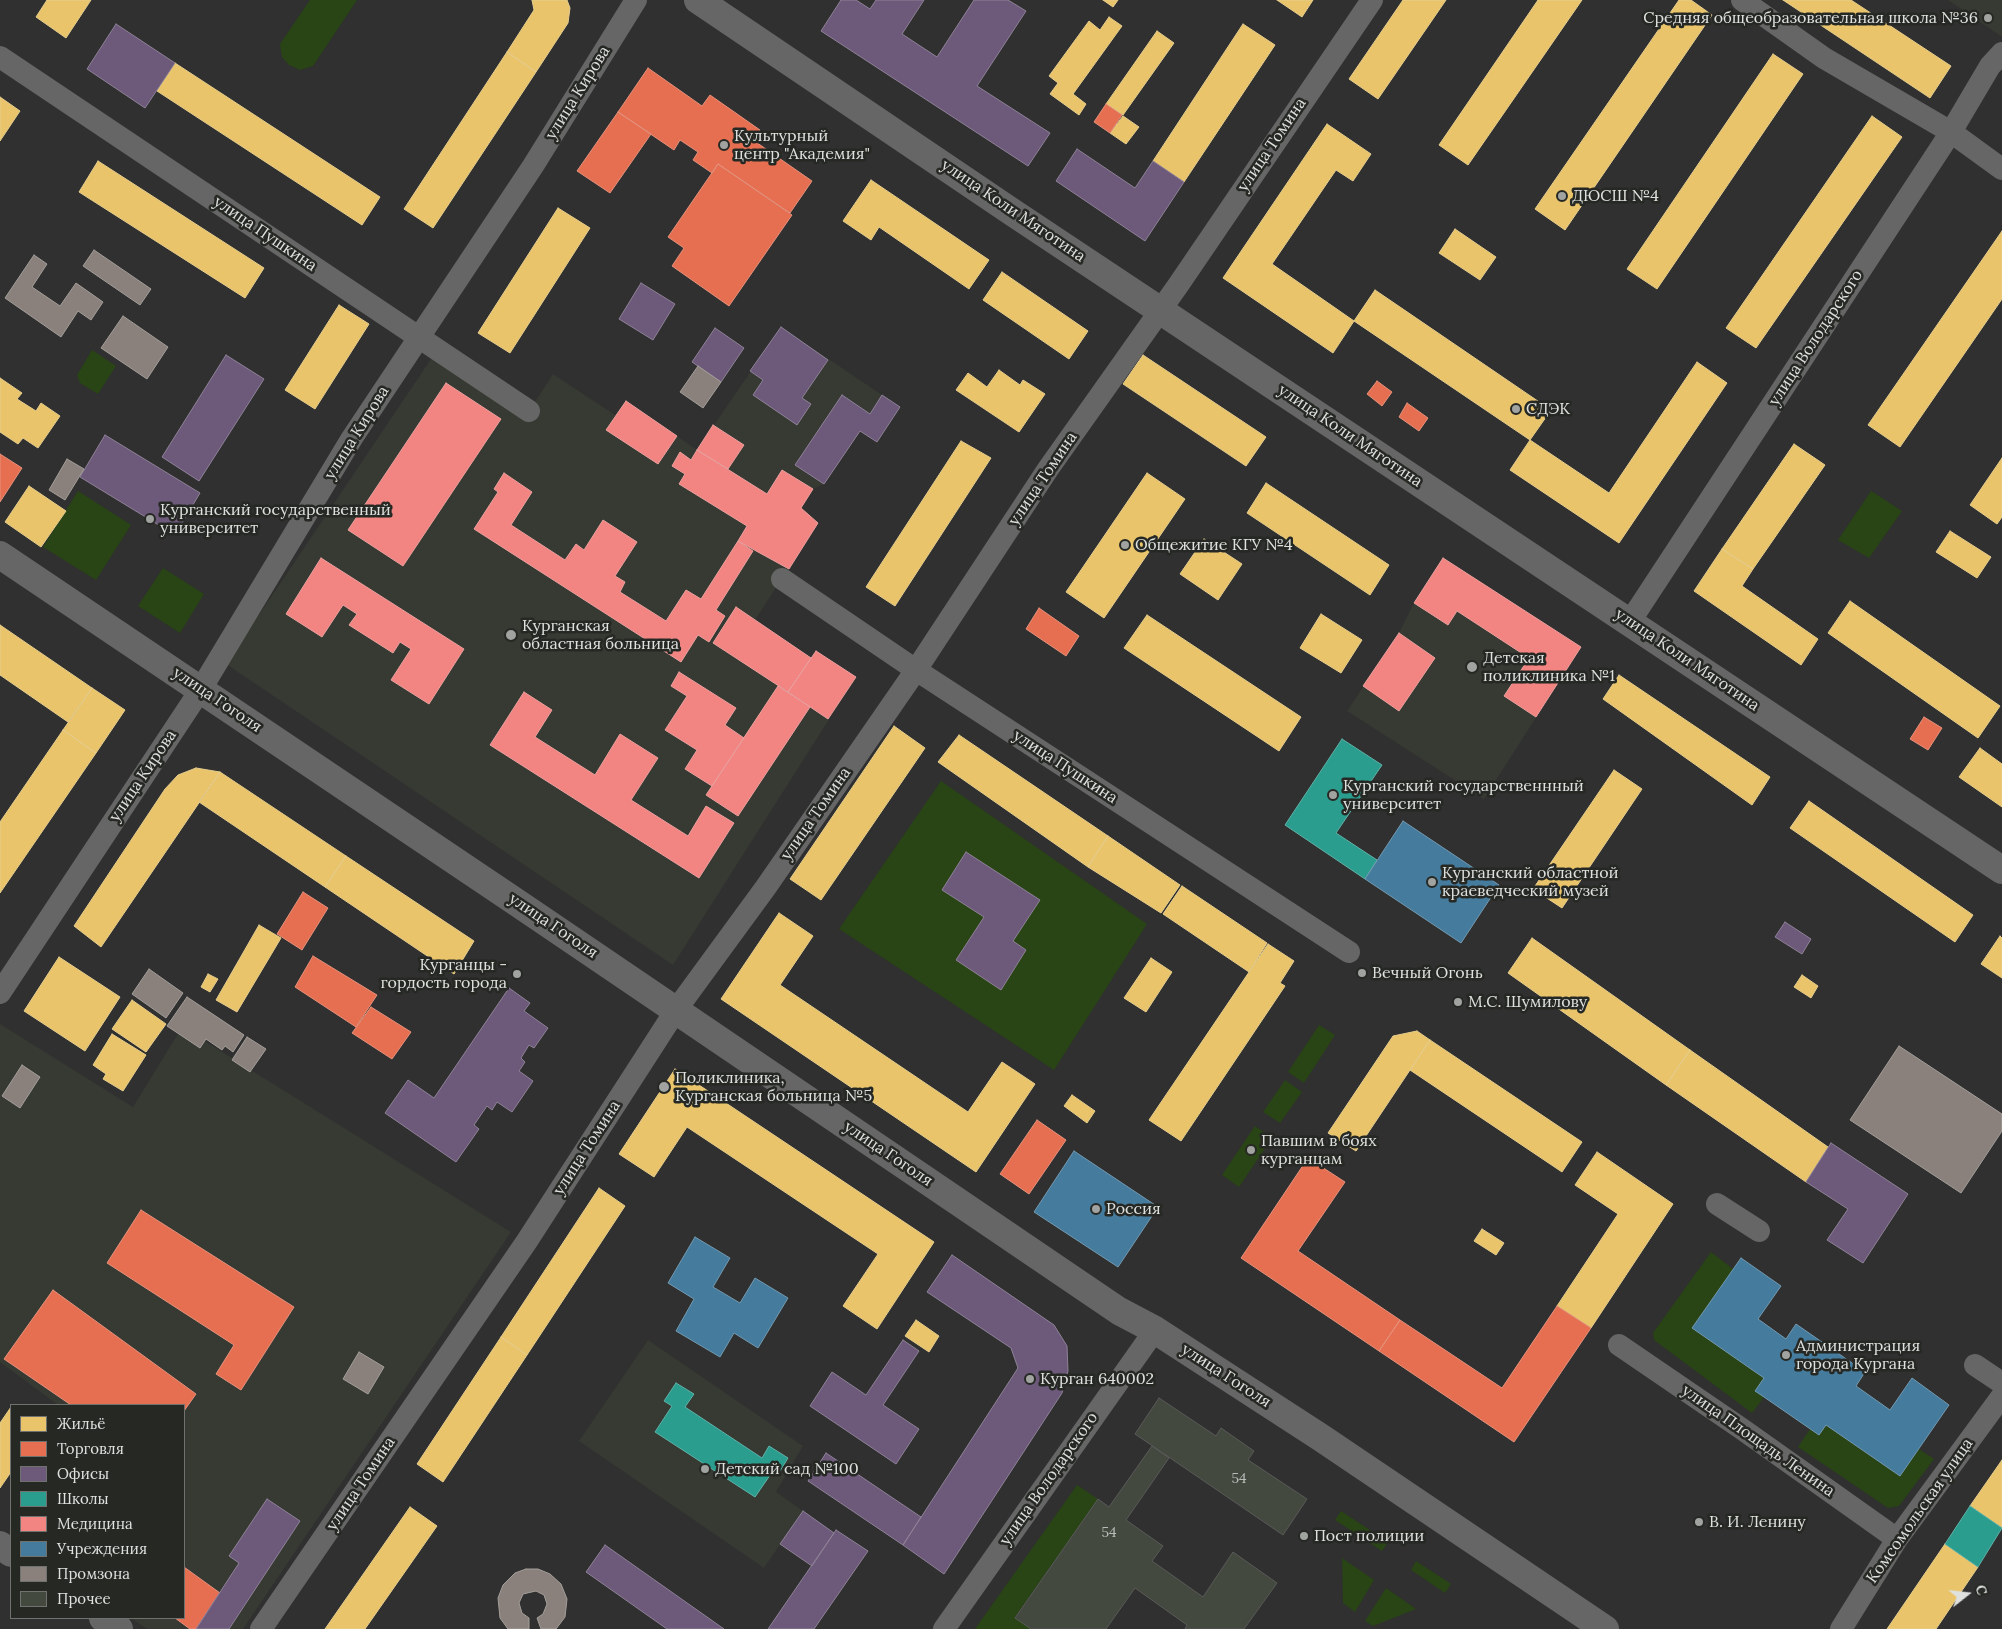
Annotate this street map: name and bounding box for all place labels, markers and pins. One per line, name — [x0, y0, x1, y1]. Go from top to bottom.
place label: Средняя общеобразовательная школа №36 — [1643, 8, 1978, 28]
marker: Средняя общеобразовательная школа №36 — [1982, 12, 1994, 24]
place label: Культурный центр "Академия" — [734, 126, 870, 164]
marker: Культурный центр "Академия" — [718, 139, 730, 151]
place label: ДЮСШ №4 — [1572, 186, 1659, 206]
marker: ДЮСШ №4 — [1556, 190, 1568, 202]
place label: СДЭК — [1526, 399, 1570, 419]
marker: СДЭК — [1510, 403, 1522, 415]
place label: Курганский государственный университет — [160, 500, 391, 538]
marker: Курганский государственный университет — [144, 513, 156, 525]
place label: Общежитие КГУ №4 — [1135, 535, 1293, 555]
marker: Общежитие КГУ №4 — [1119, 539, 1131, 551]
place label: Курганская областная больница — [522, 616, 679, 654]
marker: Курганская областная больница — [504, 628, 518, 642]
place label: Детская поликлиника №1 — [1483, 648, 1615, 686]
marker: Детская поликлиника №1 — [1465, 660, 1479, 674]
place label: Курганский государственнный университет — [1343, 776, 1584, 814]
marker: Курганский государственнный университет — [1327, 789, 1339, 801]
place label: Курганский областной краеведческий музей — [1442, 863, 1619, 901]
marker: Курганский областной краеведческий музей — [1426, 876, 1438, 888]
place label: Курганцы - гордость города — [381, 955, 507, 993]
place label: Вечный Огонь — [1372, 963, 1483, 983]
marker: Вечный Огонь — [1356, 967, 1368, 979]
marker: Курганцы - гордость города — [511, 968, 523, 980]
place label: М.С. Шумилову — [1468, 992, 1587, 1012]
marker: М.С. Шумилову — [1452, 996, 1464, 1008]
place label: Поликлиника, Курганская больница №5 — [675, 1068, 872, 1106]
marker: Поликлиника, Курганская больница №5 — [657, 1080, 671, 1094]
place label: Павшим в боях курганцам — [1261, 1131, 1377, 1169]
marker: Павшим в боях курганцам — [1245, 1144, 1257, 1156]
place label: Россия — [1106, 1199, 1161, 1219]
marker: Россия — [1090, 1203, 1102, 1215]
place label: Администрация города Кургана — [1796, 1336, 1920, 1374]
marker: Администрация города Кургана — [1780, 1349, 1792, 1361]
place label: Курган 640002 — [1040, 1369, 1154, 1389]
marker: Курган 640002 — [1024, 1373, 1036, 1385]
place label: Детский сад №100 — [715, 1459, 859, 1479]
marker: Детский сад №100 — [699, 1463, 711, 1475]
place label: В. И. Ленину — [1709, 1512, 1806, 1532]
marker: В. И. Ленину — [1693, 1516, 1705, 1528]
place label: Пост полиции — [1314, 1526, 1424, 1546]
marker: Пост полиции — [1298, 1530, 1310, 1542]

